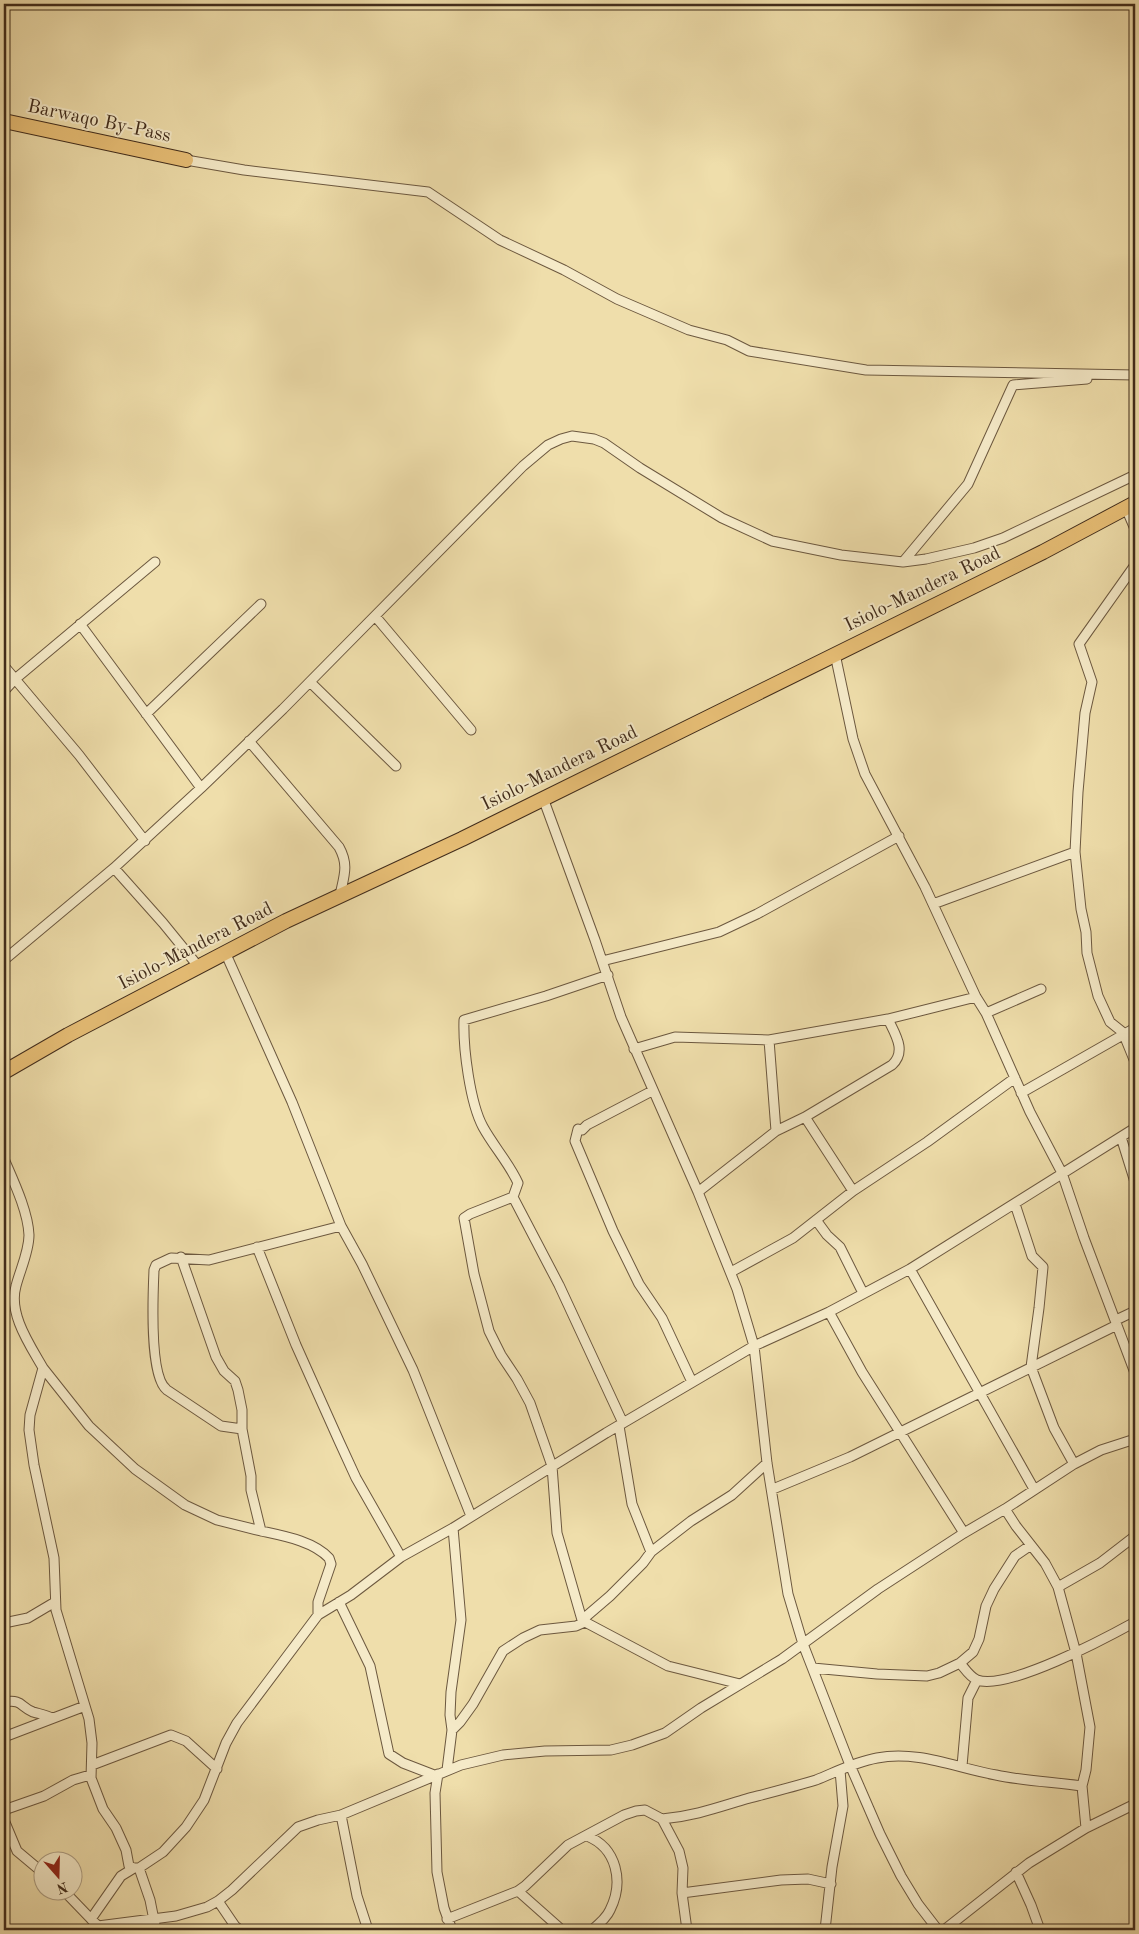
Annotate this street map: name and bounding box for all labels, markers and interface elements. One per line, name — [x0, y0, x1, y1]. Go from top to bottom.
street label: Barwaqo By-Pass — [25, 98, 173, 146]
street label: Isiolo-Mandera Road — [842, 544, 1004, 636]
street label: Isiolo-Mandera Road — [479, 723, 641, 815]
street label: Isiolo-Mandera Road — [116, 900, 277, 994]
north arrow — [32, 1852, 82, 1902]
text: N — [54, 1879, 70, 1896]

